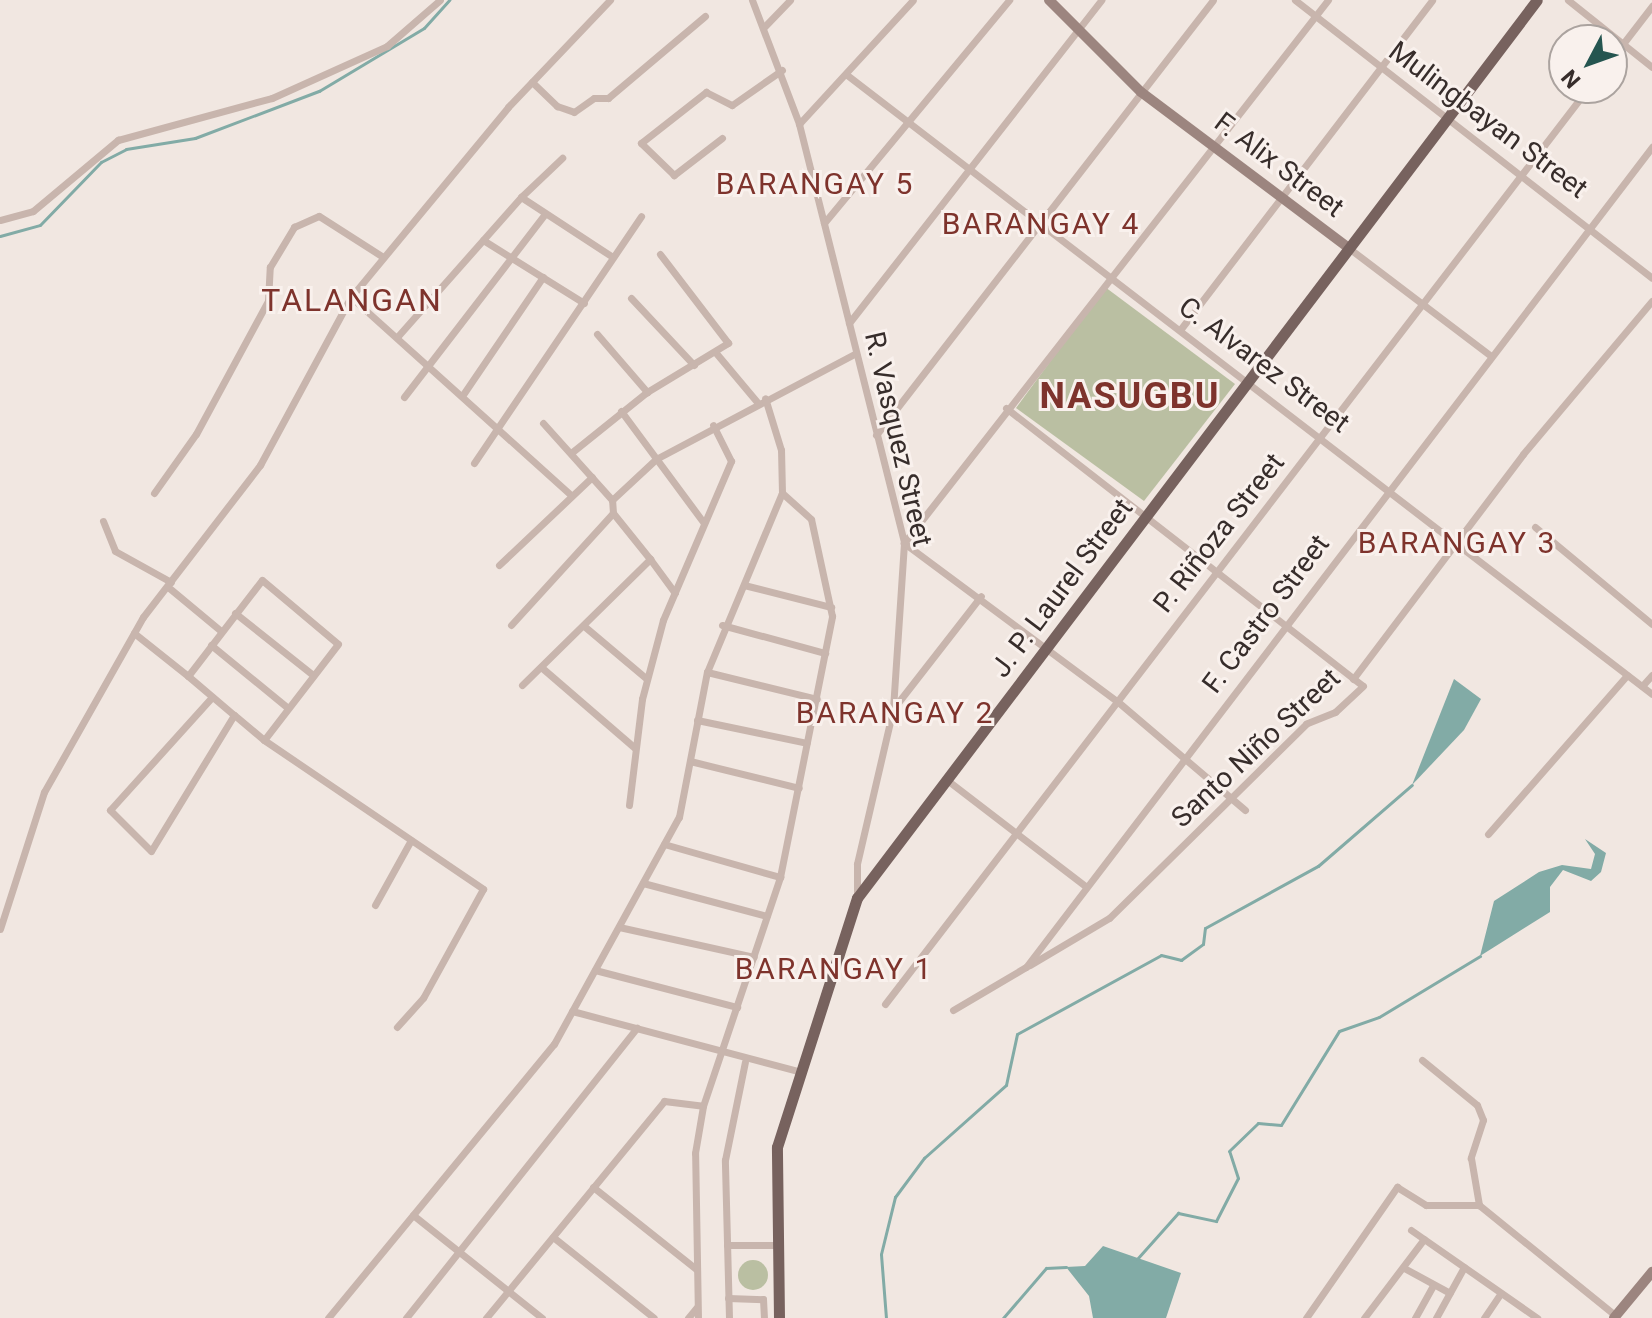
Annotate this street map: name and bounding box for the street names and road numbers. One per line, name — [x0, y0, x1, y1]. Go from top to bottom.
street label: Mulingbayan Street — [1382, 34, 1594, 206]
street label: F. Alix Street — [1208, 105, 1350, 225]
street label: C. Alvarez Street — [1172, 290, 1356, 440]
street label: R. Vasquez Street — [857, 328, 939, 550]
street label: P. Riñoza Street — [1146, 447, 1292, 619]
street label: J. P. Laurel Street — [984, 492, 1140, 684]
street label: F. Castro Street — [1196, 528, 1336, 700]
street label: Santo Niño Street — [1165, 661, 1347, 835]

